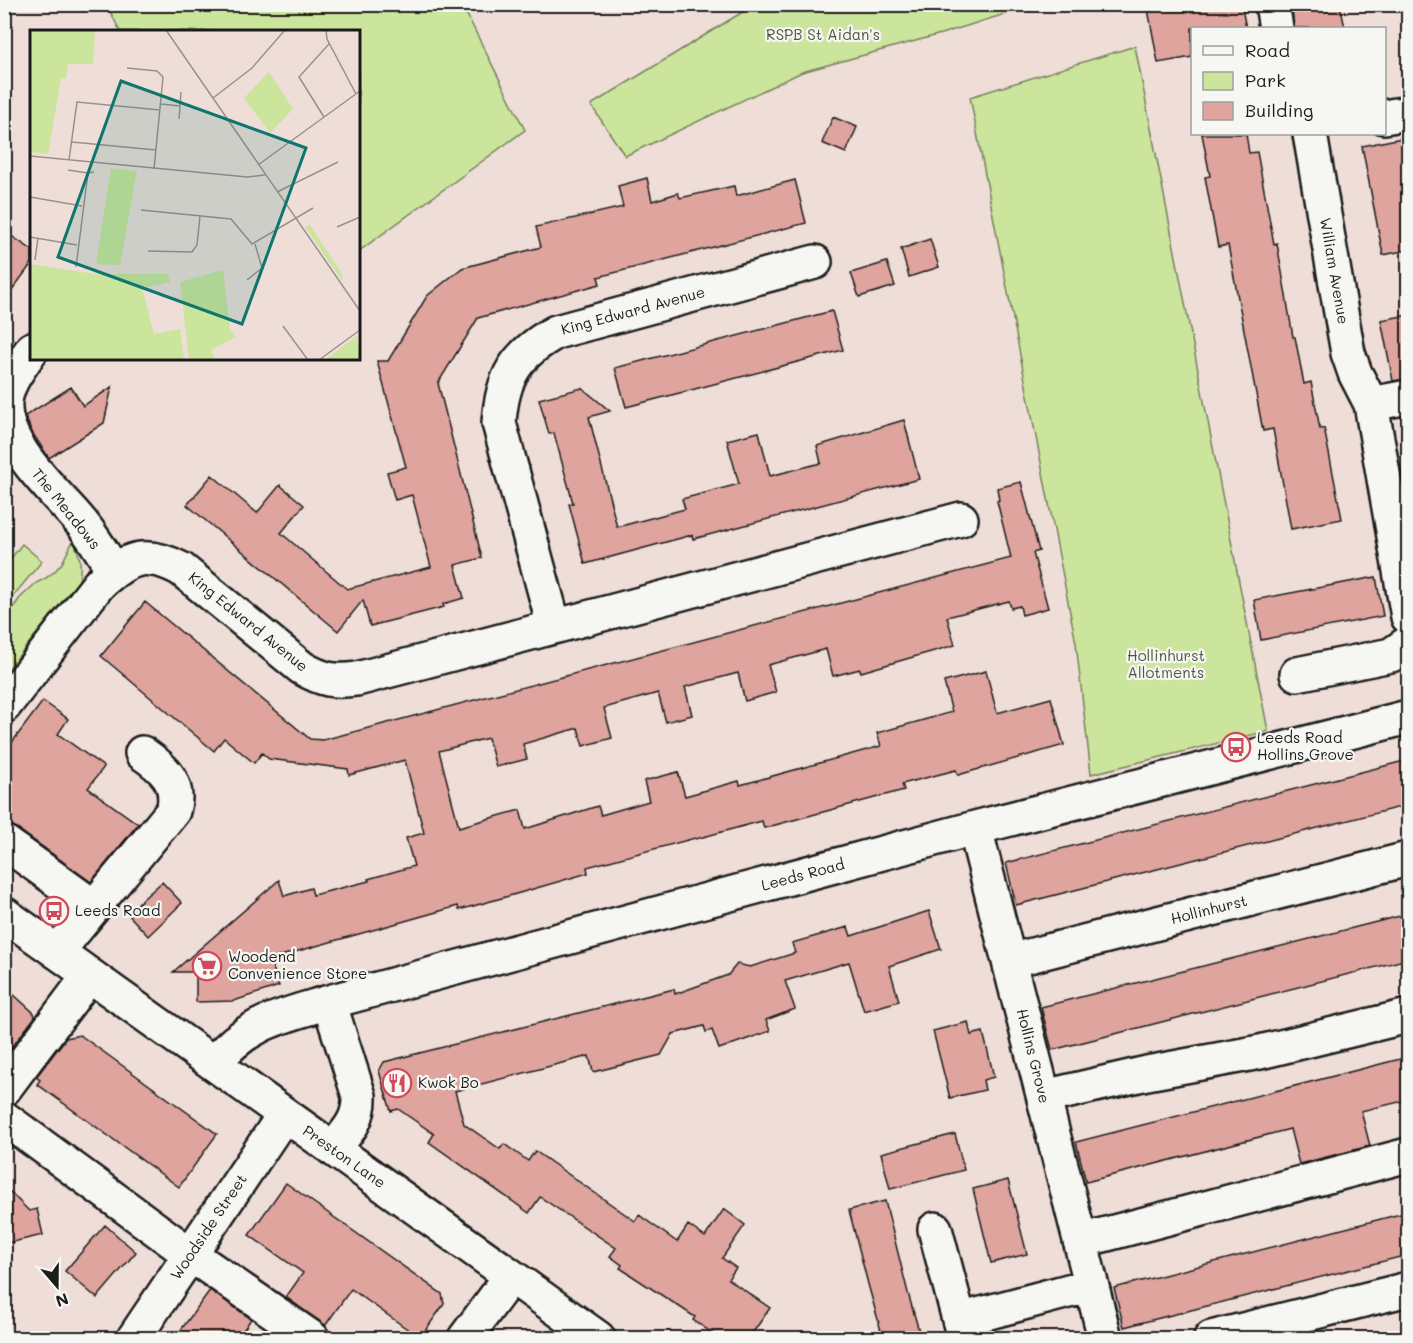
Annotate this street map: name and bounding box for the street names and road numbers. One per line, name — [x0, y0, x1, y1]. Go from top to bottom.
street label: William Avenue — [1316, 216, 1354, 326]
street label: King Edward Avenue — [559, 281, 707, 339]
street label: The Meadows — [28, 464, 106, 553]
street label: King Edward Avenue — [185, 567, 313, 676]
street label: Leeds Road — [759, 853, 847, 895]
street label: Hollinhurst — [1168, 890, 1249, 928]
street label: Hollins Grove — [1013, 1006, 1055, 1105]
street label: Preston Lane — [299, 1120, 390, 1192]
street label: Woodside Street — [165, 1170, 251, 1283]

